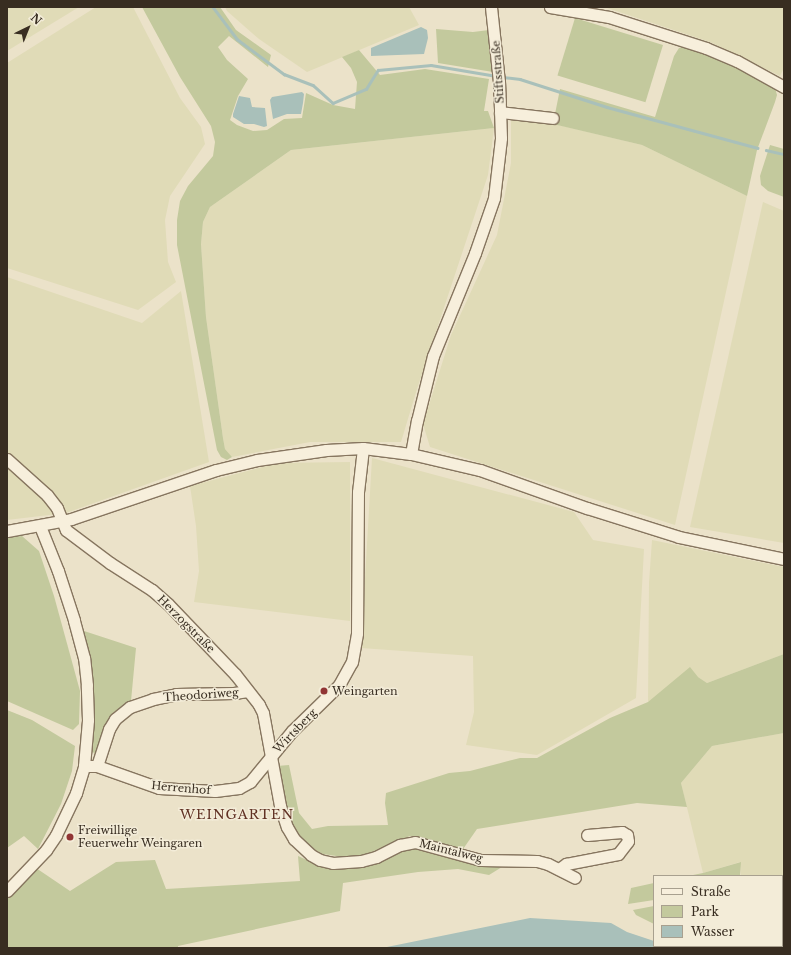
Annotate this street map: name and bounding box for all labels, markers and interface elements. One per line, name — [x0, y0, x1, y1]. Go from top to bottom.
north arrow — [8, 8, 48, 48]
text: N — [28, 11, 45, 28]
street label: Stiftsstraße — [489, 40, 507, 104]
street label: Herzogstraße — [155, 593, 217, 655]
place label: Weingarten — [332, 684, 398, 698]
street label: Theodoriweg — [163, 686, 239, 704]
marker: Weingarten — [319, 686, 329, 696]
street label: Wirtsberg — [271, 706, 319, 756]
street label: Herrenhof — [151, 779, 211, 797]
district label: WEINGARTEN — [180, 807, 294, 823]
place label: Freiwillige Feuerwehr Weingaren — [78, 824, 203, 850]
marker: Freiwillige Feuerwehr Weingaren — [65, 832, 75, 842]
street label: Maintalweg — [418, 837, 484, 865]
legend — [653, 875, 783, 947]
text: Straße — [691, 884, 731, 899]
text: Park — [691, 904, 719, 919]
text: Wasser — [691, 924, 734, 939]

